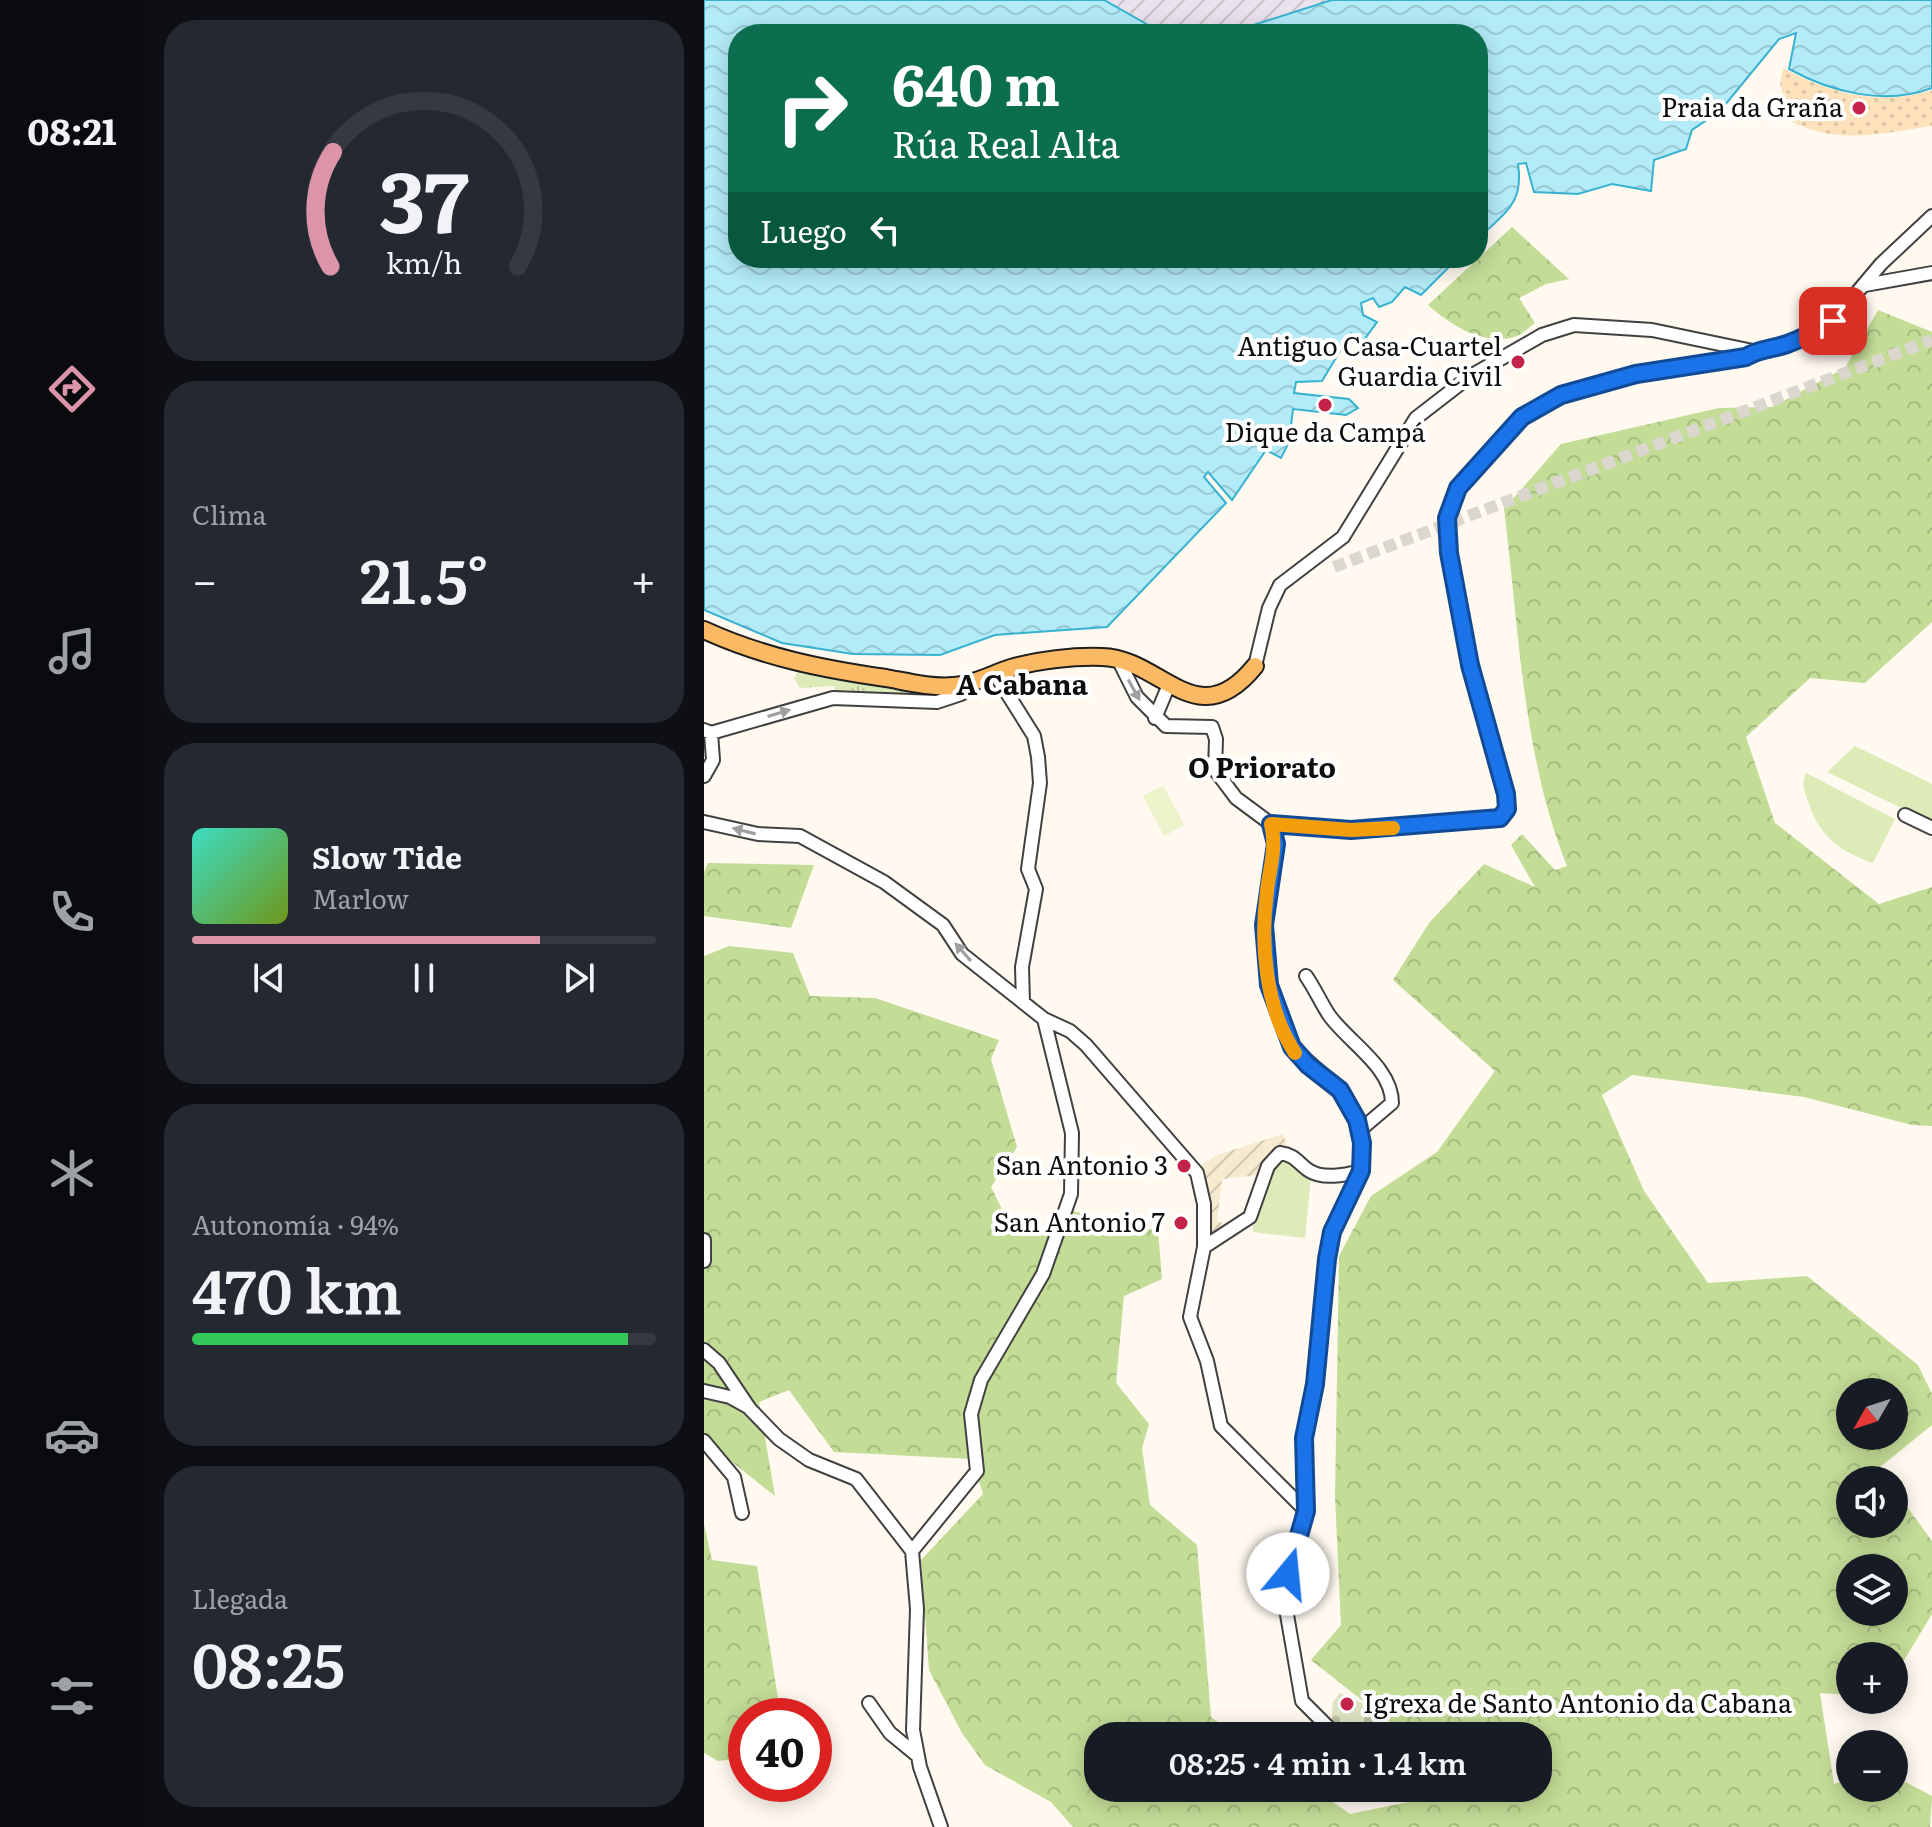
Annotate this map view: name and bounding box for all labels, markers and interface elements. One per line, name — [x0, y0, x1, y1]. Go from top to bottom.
text: 640 m — [892, 40, 1060, 123]
icon: right — [760, 56, 864, 160]
place label: Praia da Graña — [1661, 86, 1843, 125]
marker: Praia da Graña — [1850, 99, 1868, 117]
text: 08:21 — [27, 103, 117, 156]
text: Rúa Real Alta — [892, 116, 1120, 169]
text: 37 — [379, 134, 469, 258]
text: Luego — [760, 208, 847, 252]
icon: left — [863, 208, 907, 252]
text: km/h — [386, 240, 462, 283]
pin — [1799, 287, 1867, 355]
icon: arrive — [1811, 299, 1855, 343]
place label: Antiguo Casa-Cuartel Guardia Civil — [1237, 325, 1502, 394]
marker: Antiguo Casa-Cuartel Guardia Civil — [1509, 353, 1527, 371]
icon: directions — [44, 361, 100, 417]
marker: Dique da Campá — [1316, 396, 1334, 414]
place label: Dique da Campá — [1225, 411, 1425, 450]
text: Clima — [192, 494, 267, 533]
text: 21.5° — [360, 533, 488, 622]
text: − — [192, 545, 218, 611]
text: + — [630, 545, 656, 611]
icon: music — [44, 623, 100, 679]
district label: A Cabana — [956, 662, 1089, 704]
one-way arrow — [1127, 679, 1141, 701]
one-way arrow — [767, 706, 791, 719]
district label: O Priorato — [1188, 745, 1336, 787]
one-way arrow — [731, 824, 756, 837]
text: Slow Tide — [312, 834, 462, 878]
text: Marlow — [312, 878, 409, 917]
icon: phone — [44, 884, 100, 940]
one-way arrow — [955, 943, 972, 963]
icon: previous — [247, 956, 291, 1000]
icon: pause — [402, 956, 446, 1000]
icon: next — [557, 956, 601, 1000]
place label: San Antonio 3 — [996, 1144, 1168, 1183]
icon: climate — [44, 1145, 100, 1201]
marker: San Antonio 3 — [1175, 1157, 1193, 1175]
place label: San Antonio 7 — [994, 1201, 1165, 1240]
text: Autonomía · 94% — [192, 1204, 399, 1243]
marker: San Antonio 7 — [1172, 1214, 1190, 1232]
text: 470 km — [192, 1243, 402, 1332]
north arrow — [1836, 1378, 1908, 1450]
map controls — [1836, 1378, 1908, 1802]
icon: car — [44, 1407, 100, 1463]
button: sound — [1836, 1466, 1908, 1538]
position arrow — [1246, 1532, 1330, 1616]
button: layers — [1836, 1554, 1908, 1626]
text: Llegada — [192, 1578, 288, 1617]
text: 08:25 — [192, 1617, 345, 1706]
button: + — [1836, 1642, 1908, 1714]
icon: filters — [44, 1668, 100, 1724]
place label: Igrexa de Santo Antonio da Cabana — [1363, 1682, 1792, 1721]
marker: Igrexa de Santo Antonio da Cabana — [1338, 1695, 1356, 1713]
speed limit sign: 40 — [728, 1698, 832, 1802]
button: − — [1836, 1730, 1908, 1802]
text: 08:25 · 4 min · 1.4 km — [1169, 1740, 1467, 1784]

